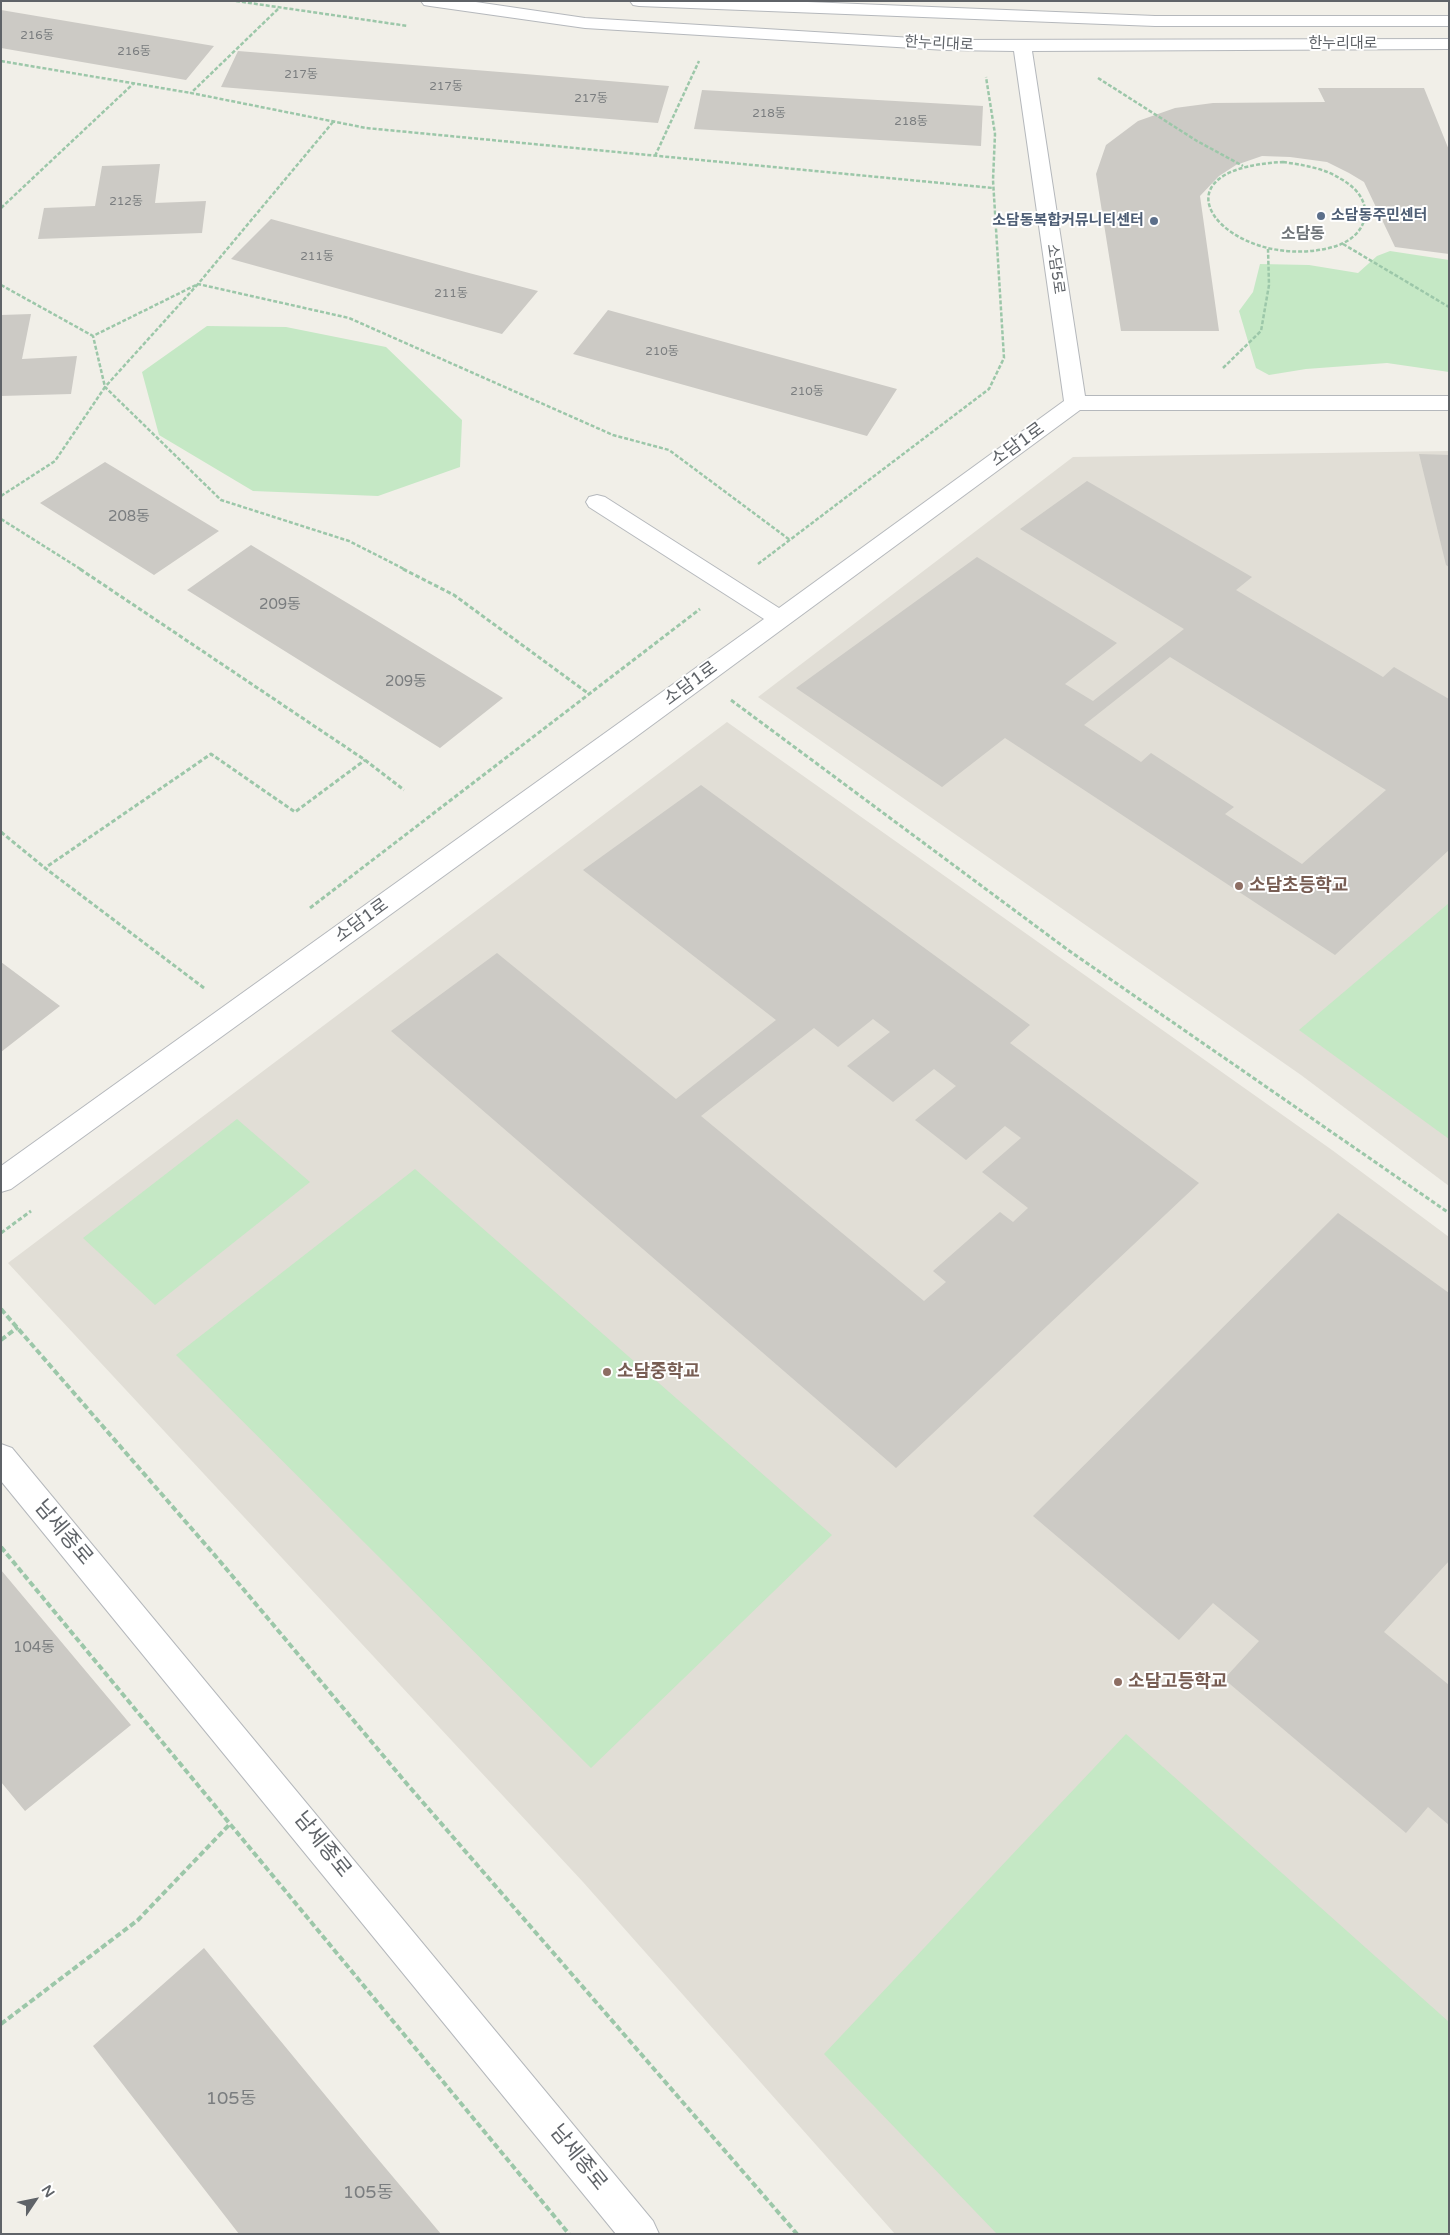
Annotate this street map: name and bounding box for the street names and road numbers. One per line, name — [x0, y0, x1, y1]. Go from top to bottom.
street label: 한누리대로 — [904, 33, 974, 55]
street label: 한누리대로 — [1309, 35, 1377, 53]
street label: 소담5로 — [1043, 243, 1067, 295]
street label: 소담1로 — [987, 418, 1049, 472]
street label: 소담1로 — [660, 657, 722, 711]
street label: 소담1로 — [331, 894, 393, 948]
street label: 남세종로 — [29, 1495, 97, 1571]
street label: 남세종로 — [288, 1807, 356, 1883]
street label: 남세종로 — [544, 2120, 612, 2196]

